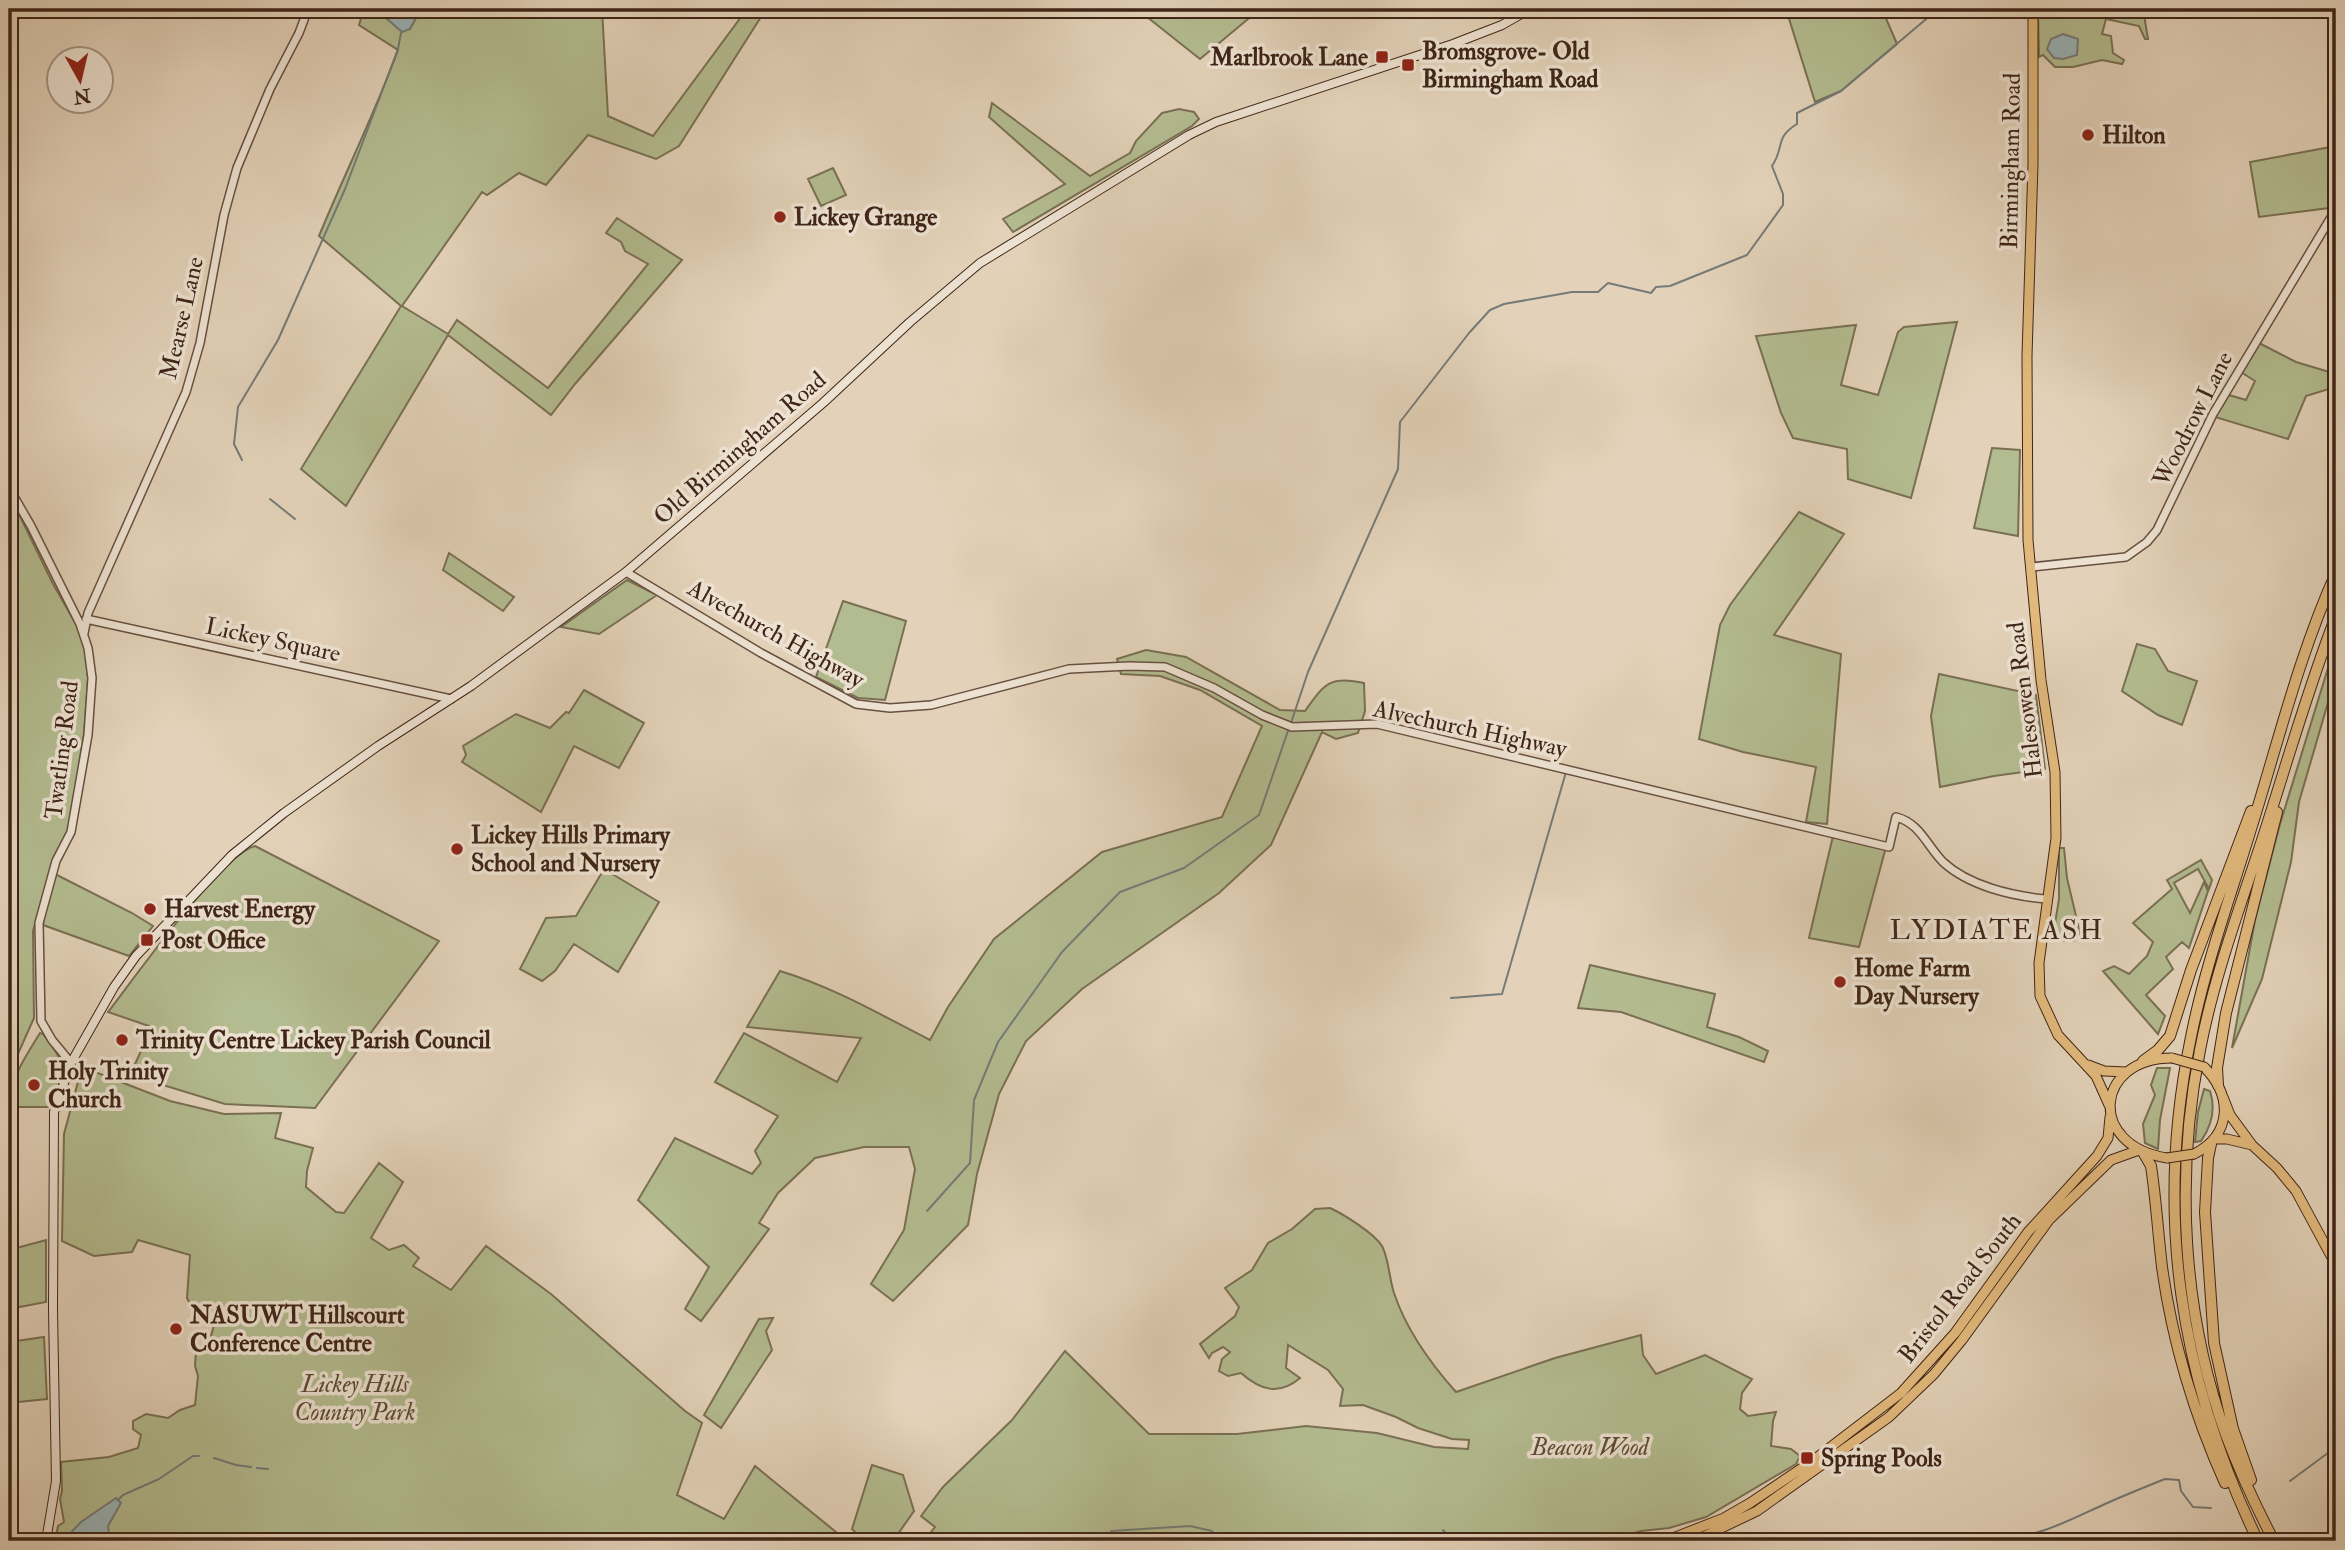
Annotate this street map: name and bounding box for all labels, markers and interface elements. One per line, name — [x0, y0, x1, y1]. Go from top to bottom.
place label: Bromsgrove- Old Birmingham Road — [1422, 36, 1599, 95]
place label: Marlbrook Lane — [1209, 42, 1368, 73]
north arrow — [46, 46, 116, 116]
marker: Marlbrook Lane — [1374, 49, 1390, 65]
marker: Bromsgrove- Old Birmingham Road — [1400, 57, 1416, 73]
street label: Birmingham Road — [1994, 72, 2028, 249]
text: N — [71, 83, 93, 109]
place label: Hilton — [2102, 120, 2166, 151]
marker: Hilton — [2080, 127, 2096, 143]
place label: Lickey Grange — [794, 202, 937, 233]
marker: Lickey Grange — [772, 209, 788, 225]
street label: Mearse Lane — [153, 254, 211, 382]
street label: Woodrow Lane — [2145, 346, 2240, 492]
street label: Old Birmingham Road — [647, 364, 833, 531]
street label: Alvechurch Highway — [681, 572, 870, 696]
street label: Lickey Square — [203, 611, 343, 669]
street label: Halesowen Road — [2000, 620, 2050, 780]
street label: Twatling Road — [38, 679, 86, 821]
street label: Alvechurch Highway — [1369, 693, 1570, 765]
place label: Lickey Hills Primary School and Nursery — [471, 820, 671, 879]
marker: Lickey Hills Primary School and Nursery — [449, 841, 465, 857]
place label: Harvest Energy — [164, 894, 317, 925]
marker: Harvest Energy — [142, 901, 158, 917]
district label: LYDIATE ASH — [1890, 913, 2104, 948]
place label: Post Office — [161, 925, 266, 956]
marker: Post Office — [139, 932, 155, 948]
place label: Home Farm Day Nursery — [1854, 953, 1980, 1012]
marker: Home Farm Day Nursery — [1832, 974, 1848, 990]
place label: Trinity Centre Lickey Parish Council — [135, 1025, 492, 1056]
marker: Trinity Centre Lickey Parish Council — [114, 1032, 130, 1048]
place label: Holy Trinity Church — [48, 1056, 169, 1115]
marker: Holy Trinity Church — [26, 1077, 42, 1093]
street label: Bristol Road South — [1892, 1206, 2029, 1369]
place label: NASUWT Hillscourt Conference Centre — [189, 1300, 405, 1359]
marker: NASUWT Hillscourt Conference Centre — [168, 1321, 184, 1337]
park label: Lickey Hills Country Park — [295, 1369, 415, 1428]
park label: Beacon Wood — [1530, 1432, 1651, 1463]
place label: Spring Pools — [1821, 1443, 1942, 1474]
marker: Spring Pools — [1799, 1450, 1815, 1466]

